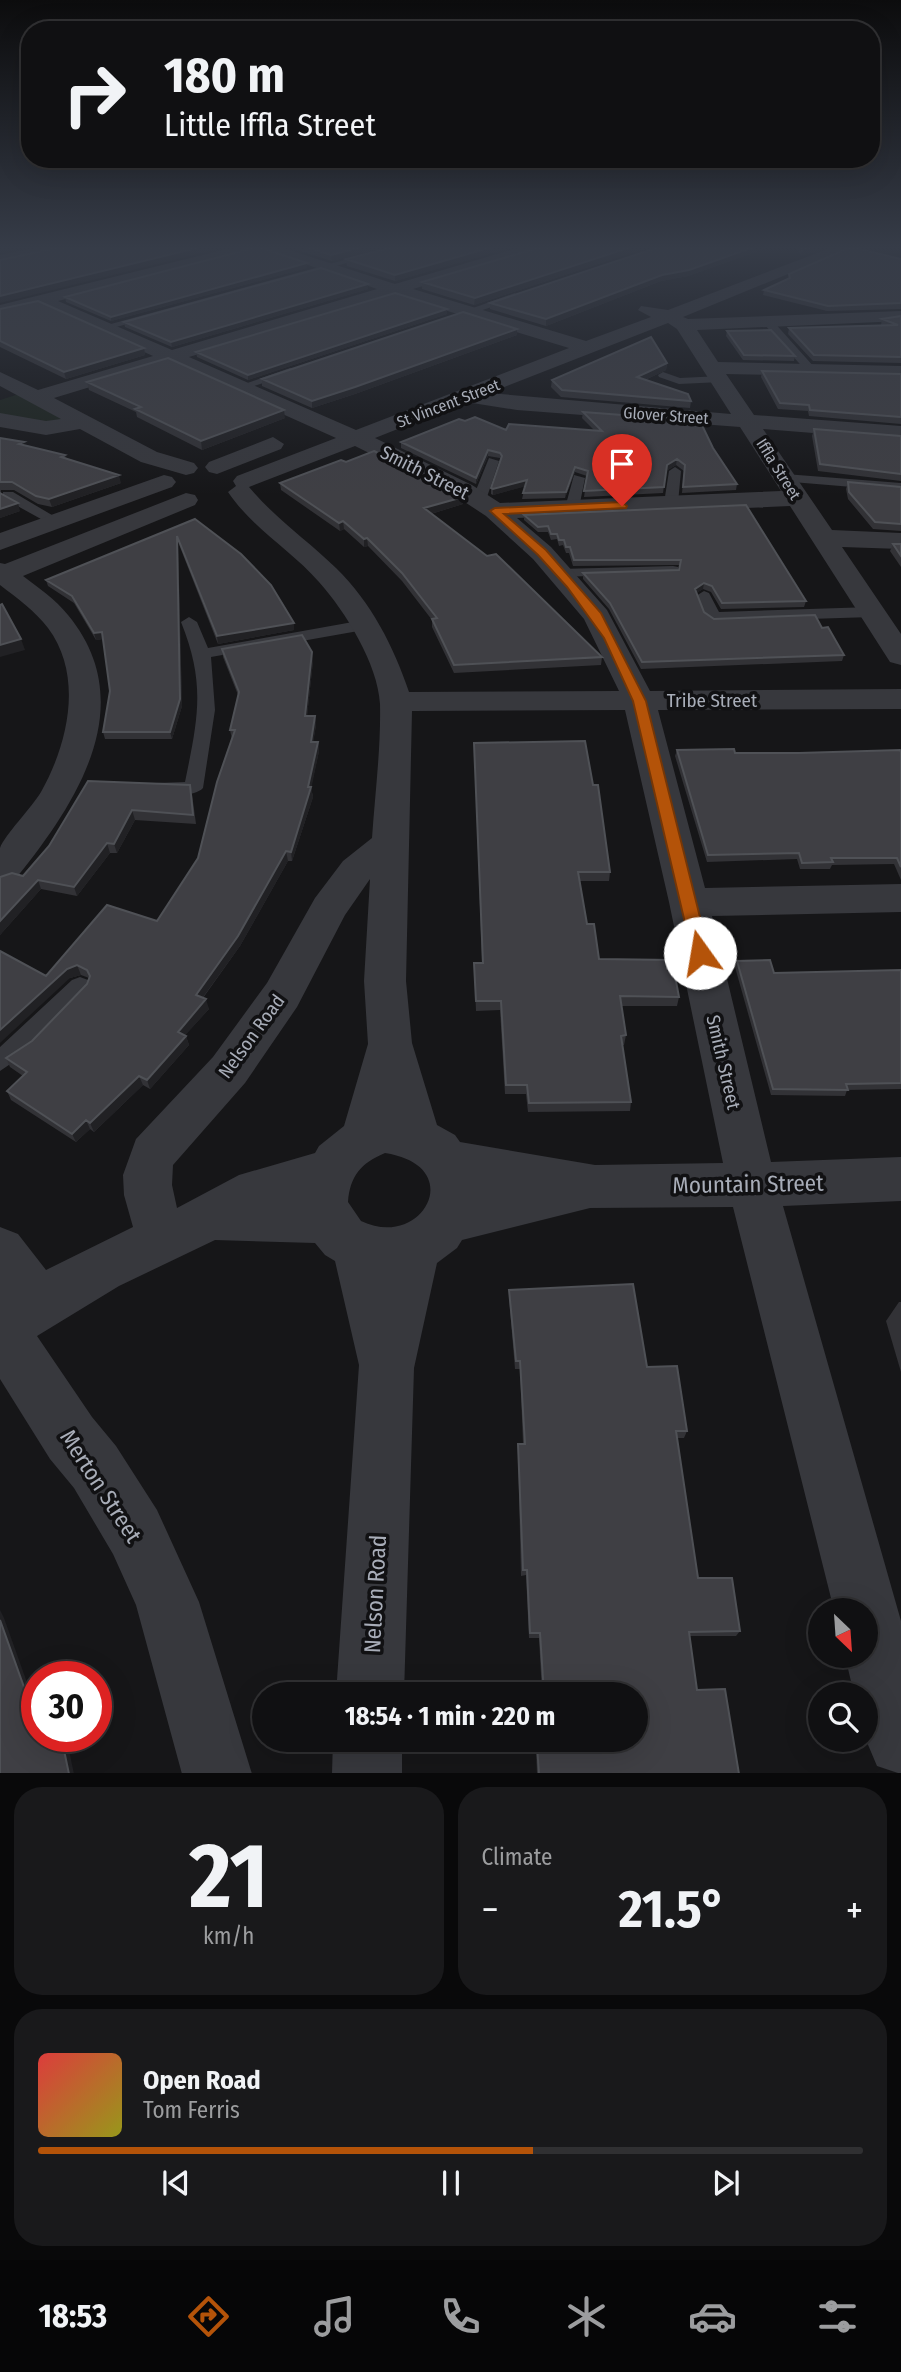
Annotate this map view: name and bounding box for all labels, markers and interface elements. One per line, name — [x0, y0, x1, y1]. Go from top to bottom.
text: 180 m — [164, 46, 285, 105]
icon: right — [49, 49, 140, 140]
text: Little Iffla Street — [164, 106, 376, 144]
street label: St Vincent Street — [394, 375, 503, 432]
street label: Glover Street — [623, 403, 710, 428]
pin — [592, 434, 652, 506]
street label: Iffla Street — [752, 435, 805, 504]
street label: Smith Street — [377, 440, 474, 505]
icon: arrive — [603, 445, 641, 483]
street label: Tribe Street — [667, 689, 758, 712]
position arrow — [663, 916, 737, 990]
street label: Nelson Road — [213, 990, 289, 1083]
street label: Smith Street — [701, 1013, 746, 1112]
street label: Mountain Street — [672, 1169, 824, 1199]
street label: Merton Street — [54, 1424, 148, 1548]
street label: Nelson Road — [358, 1534, 392, 1654]
north arrow — [808, 1598, 878, 1668]
map controls — [808, 1598, 878, 1752]
speed limit sign: 30 — [21, 1661, 112, 1752]
button: search — [808, 1682, 878, 1752]
text: 18:54 · 1 min · 220 m — [345, 1701, 555, 1732]
text: 21 — [189, 1822, 268, 1931]
text: Climate — [482, 1843, 552, 1871]
text: 21.5° — [619, 1878, 726, 1941]
text: − — [482, 1887, 499, 1933]
text: + — [846, 1887, 863, 1933]
text: km/h — [203, 1922, 254, 1950]
text: Open Road — [143, 2065, 261, 2096]
text: Tom Ferris — [143, 2096, 240, 2124]
icon: previous — [157, 2164, 195, 2202]
icon: pause — [432, 2164, 470, 2202]
icon: next — [707, 2164, 745, 2202]
icon: directions — [184, 2292, 233, 2341]
icon: music — [310, 2292, 359, 2341]
icon: phone — [436, 2292, 485, 2341]
icon: climate — [562, 2292, 611, 2341]
icon: car — [688, 2292, 737, 2341]
icon: filters — [813, 2292, 862, 2341]
text: 18:53 — [38, 2297, 107, 2335]

